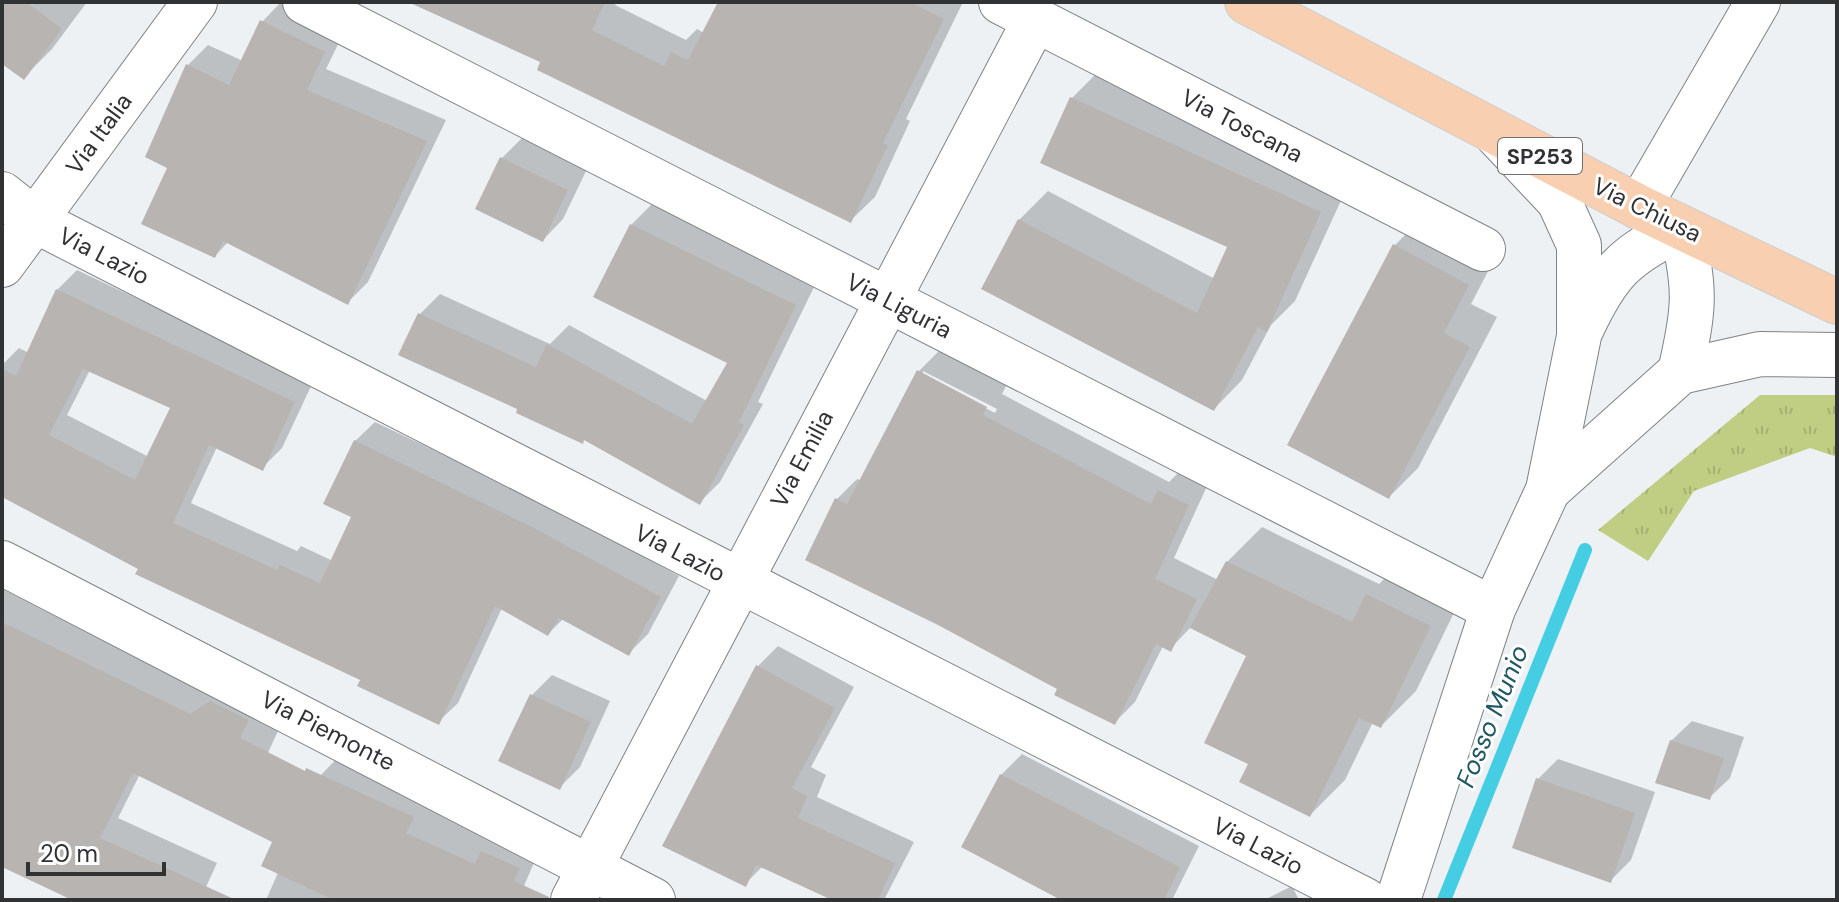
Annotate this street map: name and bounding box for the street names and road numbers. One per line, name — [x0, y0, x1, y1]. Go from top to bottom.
street label: Via Toscana — [1176, 82, 1308, 169]
street label: Via Italia — [59, 87, 139, 181]
road number: SP253 — [1498, 138, 1582, 174]
street label: Via Chiusa — [1588, 170, 1707, 249]
street label: Via Lazio — [54, 220, 155, 292]
street label: Via Liguria — [841, 266, 957, 345]
street label: Via Emilia — [763, 405, 840, 513]
street label: Via Lazio — [630, 517, 731, 589]
street label: Via Piemonte — [256, 683, 401, 778]
street label: Via Lazio — [1208, 810, 1309, 882]

